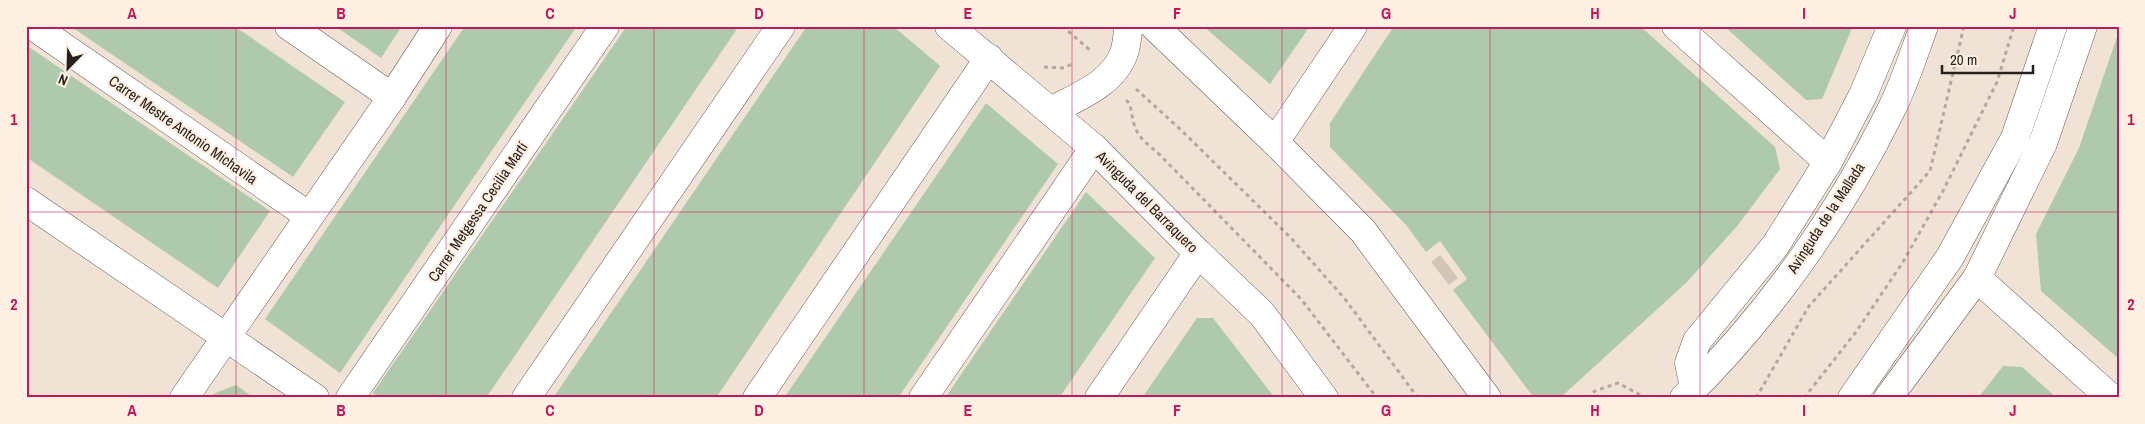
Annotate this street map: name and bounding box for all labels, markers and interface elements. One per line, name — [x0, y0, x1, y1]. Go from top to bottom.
text: A — [127, 2, 137, 24]
text: B — [336, 2, 346, 24]
text: C — [545, 2, 555, 24]
text: D — [754, 2, 764, 24]
text: E — [964, 2, 973, 24]
text: F — [1173, 2, 1181, 24]
text: G — [1381, 2, 1391, 24]
text: H — [1590, 2, 1600, 24]
text: I — [1802, 2, 1806, 24]
text: J — [2009, 2, 2017, 24]
north arrow — [42, 42, 92, 92]
scale bar — [1942, 42, 2034, 74]
text: 20 m — [1950, 49, 1977, 70]
text: N — [56, 70, 70, 90]
street label: Carrer Mestre Antonio Michavila — [105, 70, 262, 189]
text: 1 — [10, 108, 18, 130]
text: 1 — [2127, 108, 2135, 130]
street label: Carrer Metgessa Cecilia Martí — [423, 137, 533, 286]
street label: Avinguda del Barraquero — [1091, 145, 1203, 257]
street label: Avinguda de la Mallada — [1781, 158, 1869, 278]
text: 2 — [10, 293, 18, 315]
text: 2 — [2127, 293, 2135, 315]
text: A — [127, 399, 137, 421]
text: B — [336, 399, 346, 421]
text: C — [545, 399, 555, 421]
text: D — [754, 399, 764, 421]
text: E — [964, 399, 973, 421]
text: F — [1173, 399, 1181, 421]
text: G — [1381, 399, 1391, 421]
text: H — [1590, 399, 1600, 421]
text: I — [1802, 399, 1806, 421]
text: J — [2009, 399, 2017, 421]

